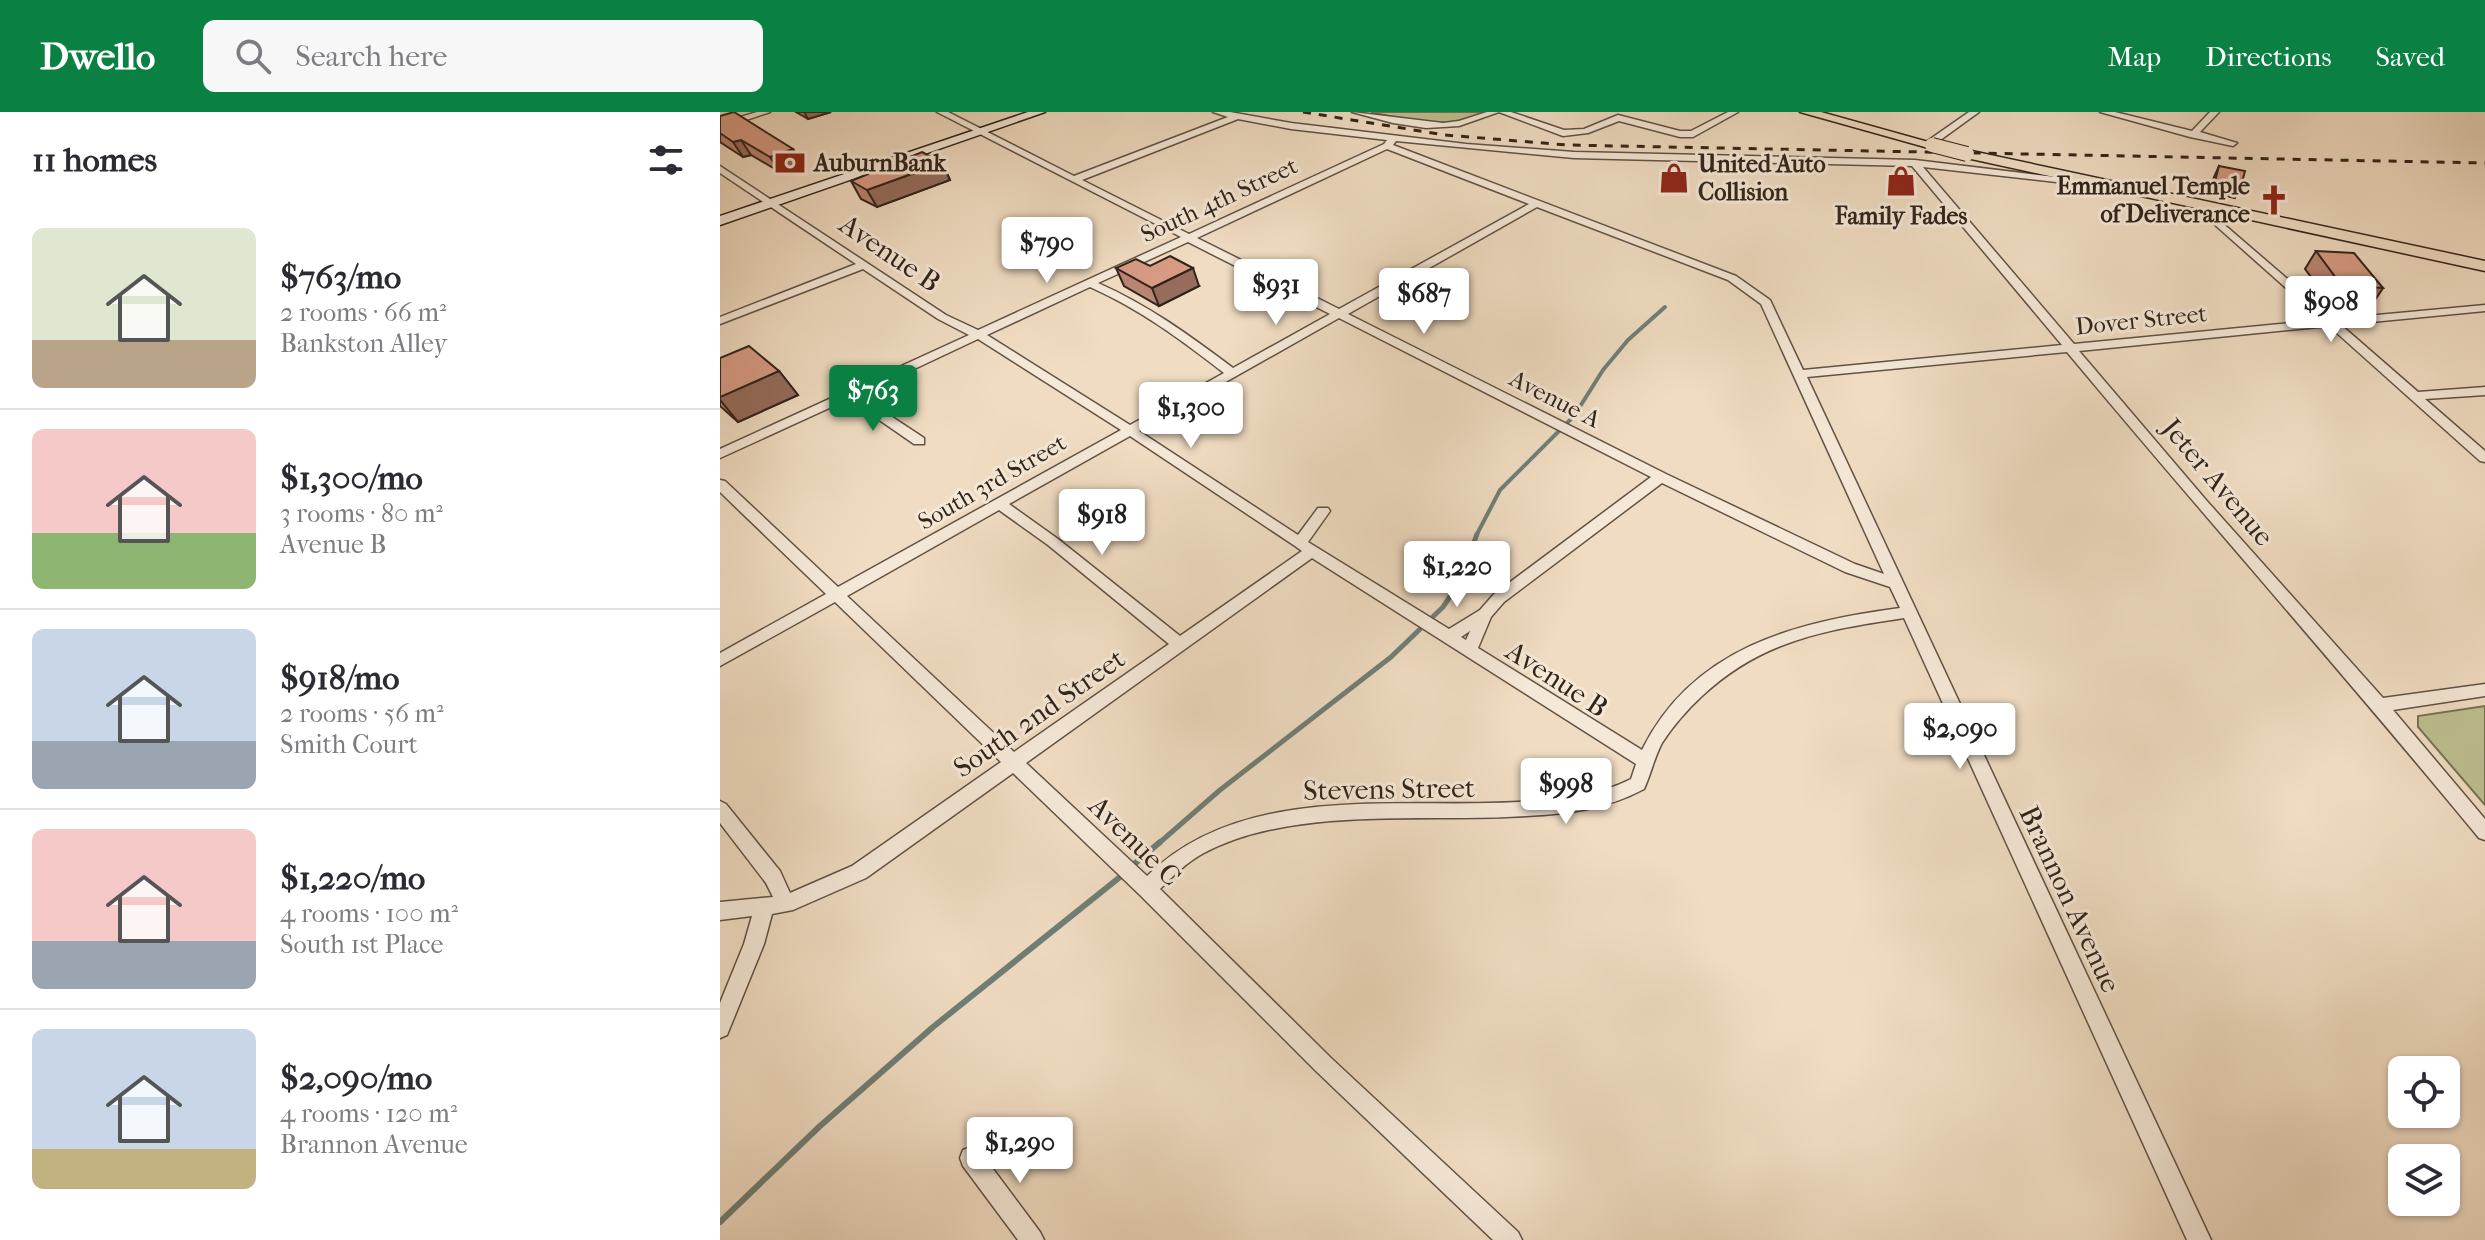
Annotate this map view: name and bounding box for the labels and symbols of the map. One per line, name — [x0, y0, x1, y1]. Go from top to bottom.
bank icon: AuburnBank — [773, 146, 807, 180]
place label: AuburnBank — [812, 149, 947, 177]
place label: United Auto Collision — [1697, 150, 1826, 206]
street label: South 4th Street — [1136, 151, 1302, 249]
shop icon: United Auto Collision — [1657, 161, 1691, 195]
shop icon: Family Fades — [1884, 164, 1918, 198]
place label: Emmanuel Temple of Deliverance — [2057, 172, 2250, 228]
church icon: Emmanuel Temple of Deliverance — [2257, 183, 2291, 217]
place label: Family Fades — [1834, 202, 1967, 230]
street label: Avenue B — [832, 207, 947, 299]
pin: $790 — [1000, 217, 1094, 285]
pin: $931 — [1229, 259, 1323, 327]
pin: $687 — [1377, 268, 1471, 336]
pin: $908 — [2284, 276, 2378, 344]
street label: Dover Street — [2074, 299, 2209, 341]
street label: Avenue A — [1504, 364, 1605, 434]
pin: $763 — [826, 365, 920, 433]
pin: $1,300 — [1126, 382, 1256, 450]
street label: Jeter Avenue — [2154, 410, 2281, 552]
street label: South 3rd Street — [913, 428, 1071, 536]
pin: $918 — [1055, 489, 1149, 557]
pin: $1,220 — [1392, 541, 1522, 609]
street label: Avenue B — [1499, 633, 1614, 724]
street label: South 2nd Street — [947, 642, 1131, 784]
pin: $2,090 — [1895, 703, 2025, 771]
pin: $998 — [1519, 758, 1613, 826]
street label: Stevens Street — [1303, 771, 1475, 807]
street label: Avenue C — [1081, 788, 1188, 893]
street label: Brannon Avenue — [2012, 800, 2128, 998]
pin: $1,290 — [955, 1117, 1085, 1185]

